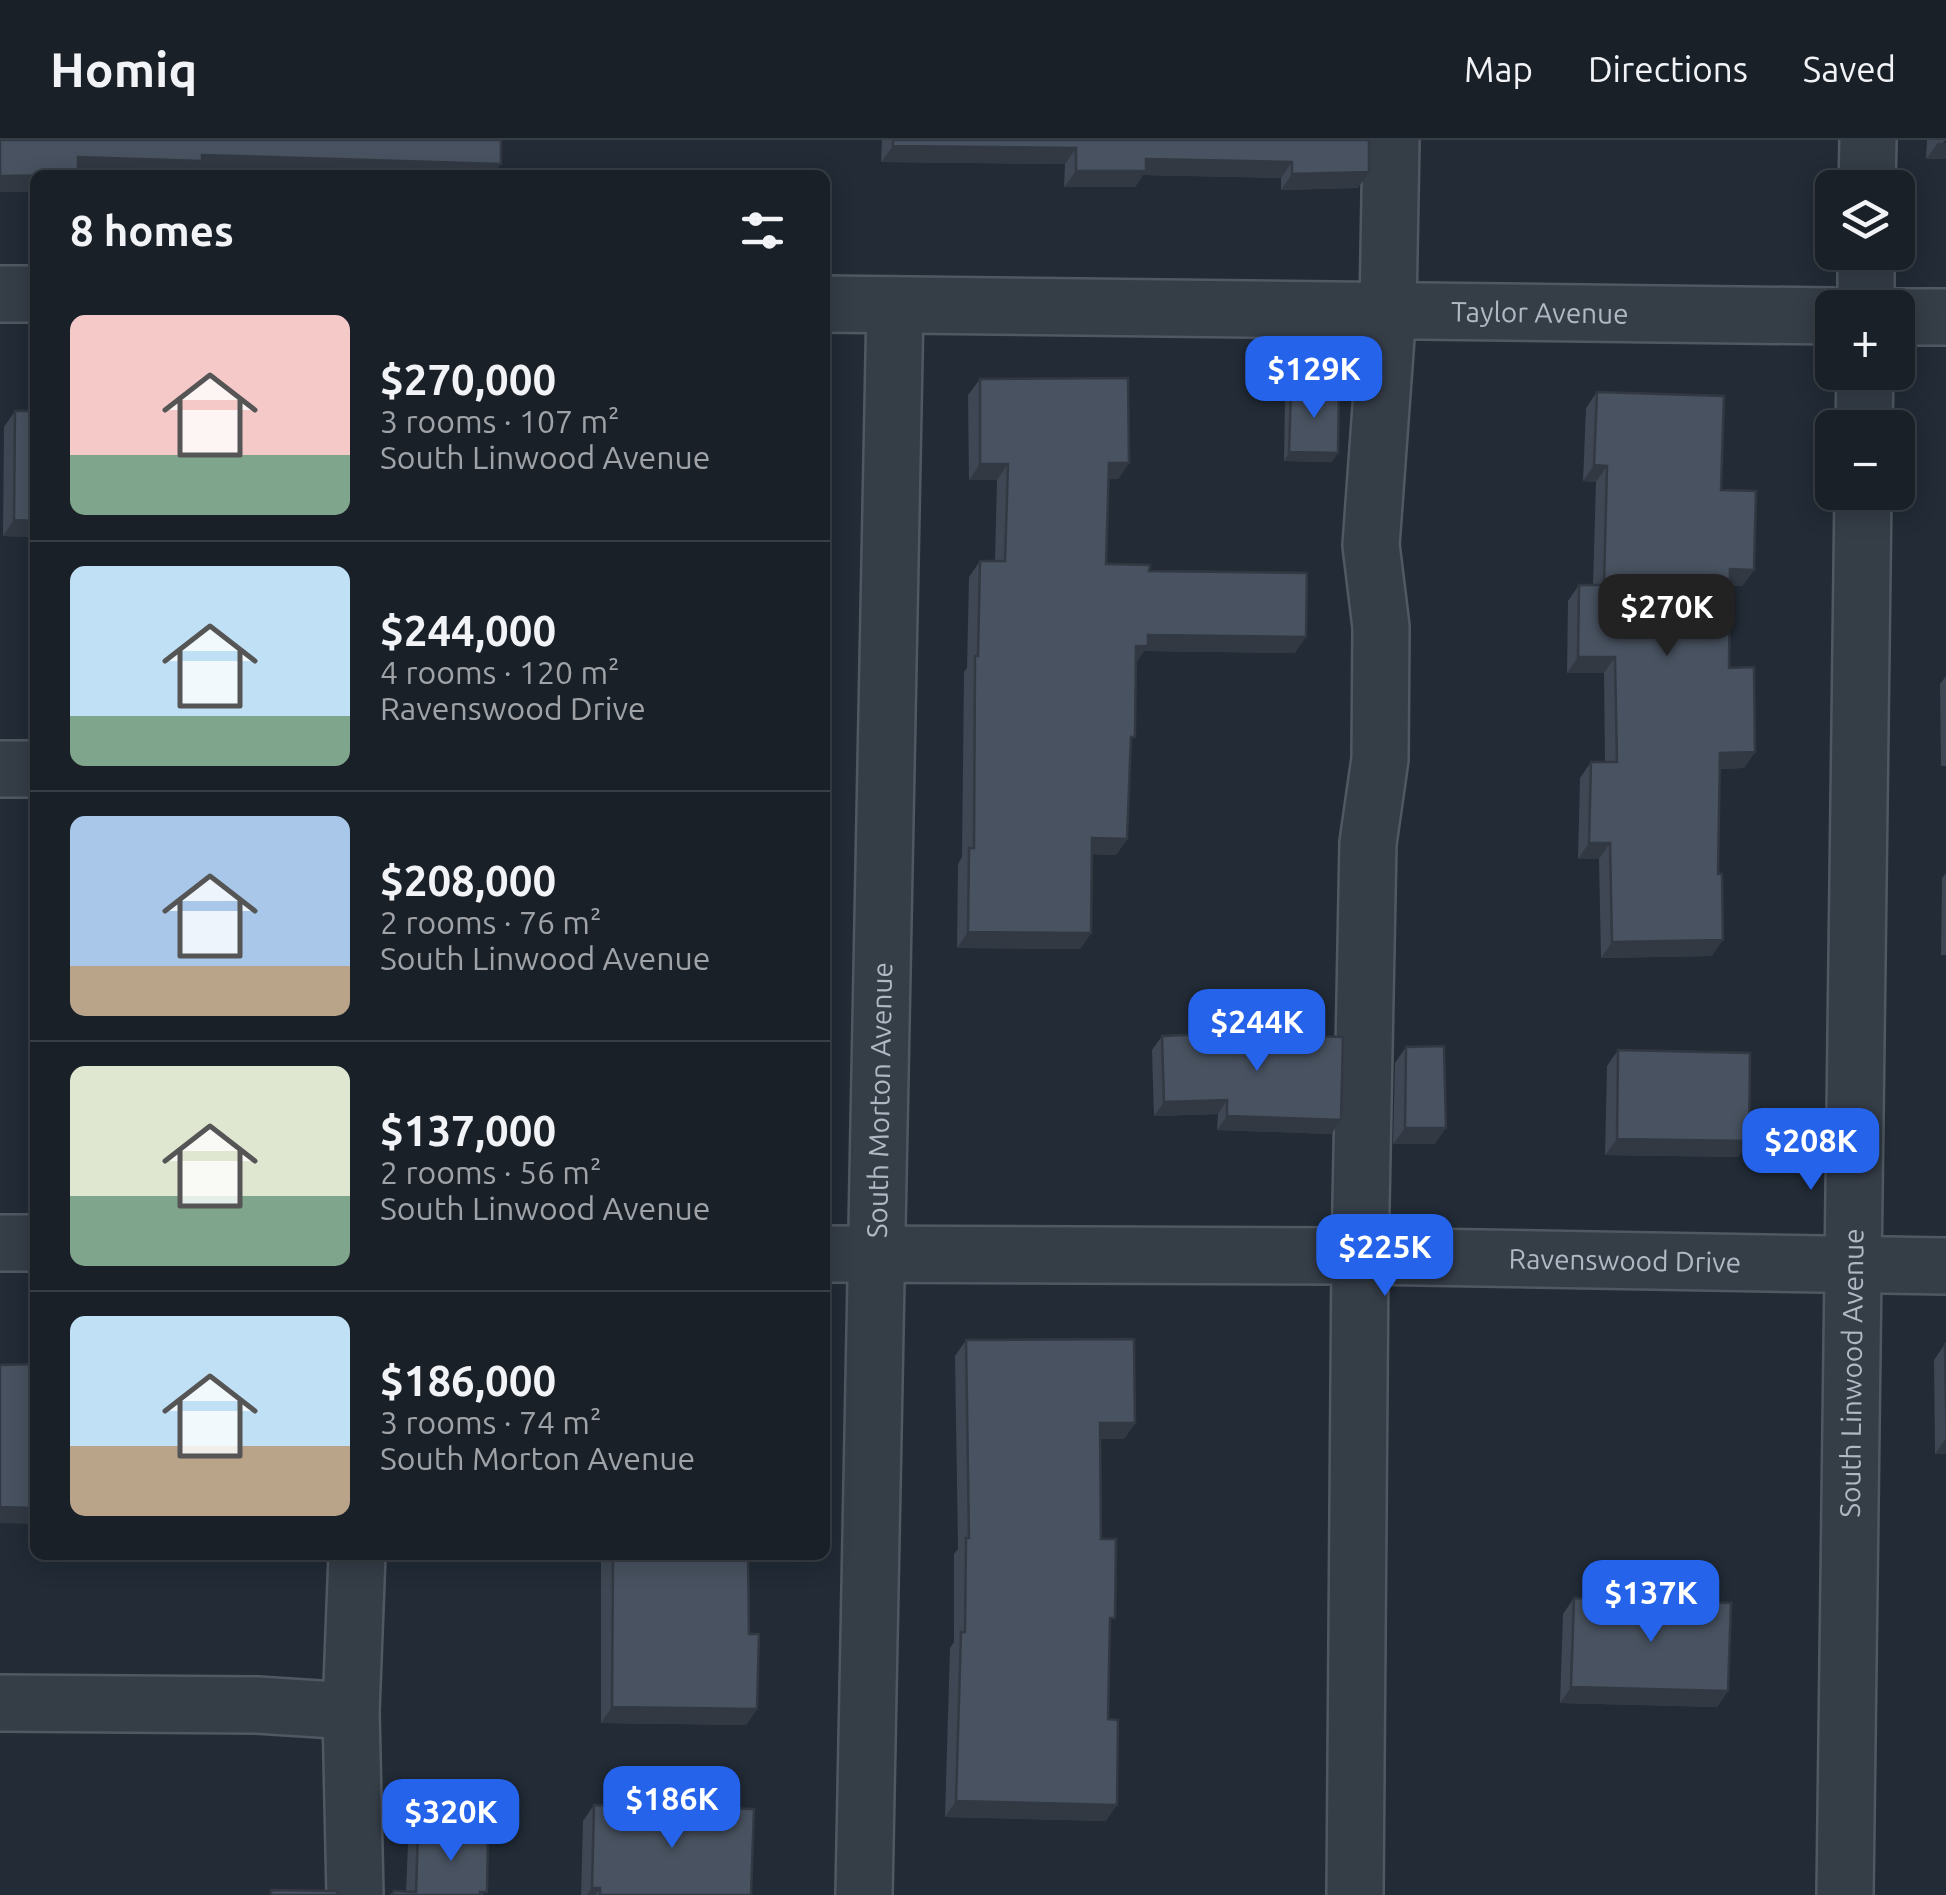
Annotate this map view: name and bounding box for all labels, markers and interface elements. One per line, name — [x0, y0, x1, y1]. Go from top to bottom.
text: Homiq — [50, 42, 197, 96]
text: Map — [1464, 49, 1533, 89]
text: Directions — [1588, 49, 1748, 89]
text: Saved — [1803, 49, 1896, 89]
map controls — [1815, 170, 1915, 510]
button: layers — [1815, 170, 1915, 270]
icon: filters — [735, 203, 790, 258]
text: 8 homes — [70, 207, 234, 254]
button: + — [1815, 290, 1915, 390]
street label: Taylor Avenue — [1451, 295, 1629, 329]
pin: $129K — [1244, 336, 1384, 421]
text: $129K — [1267, 350, 1361, 386]
icon: home — [150, 355, 270, 475]
text: $270,000 — [380, 356, 556, 403]
text: 3 rooms · 107 m² — [380, 403, 620, 439]
button: − — [1815, 410, 1915, 510]
text: South Linwood Avenue — [380, 439, 710, 475]
pin: $270K — [1597, 574, 1737, 659]
text: $270K — [1620, 588, 1714, 624]
icon: home — [150, 606, 270, 726]
text: $244,000 — [380, 607, 556, 654]
text: 4 rooms · 120 m² — [380, 654, 620, 690]
text: Ravenswood Drive — [380, 690, 646, 726]
icon: home — [150, 856, 270, 976]
text: $208,000 — [380, 857, 556, 904]
text: 2 rooms · 76 m² — [380, 904, 601, 940]
text: South Linwood Avenue — [380, 940, 710, 976]
street label: South Morton Avenue — [861, 962, 897, 1238]
pin: $244K — [1187, 989, 1327, 1074]
text: $244K — [1210, 1003, 1304, 1039]
icon: home — [150, 1106, 270, 1226]
text: $137,000 — [380, 1107, 556, 1154]
pin: $208K — [1741, 1108, 1881, 1193]
text: $208K — [1764, 1122, 1858, 1158]
text: 2 rooms · 56 m² — [380, 1154, 601, 1190]
text: South Linwood Avenue — [380, 1190, 710, 1226]
pin: $225K — [1315, 1214, 1455, 1299]
text: $225K — [1338, 1228, 1432, 1264]
street label: South Linwood Avenue — [1834, 1228, 1869, 1518]
street label: Ravenswood Drive — [1508, 1243, 1741, 1278]
icon: home — [150, 1356, 270, 1476]
text: $186,000 — [380, 1357, 556, 1404]
text: 3 rooms · 74 m² — [380, 1404, 601, 1440]
text: South Morton Avenue — [380, 1440, 695, 1476]
pin: $137K — [1581, 1560, 1721, 1645]
text: $137K — [1604, 1574, 1698, 1610]
pin: $186K — [602, 1766, 742, 1851]
pin: $320K — [381, 1779, 521, 1864]
text: $186K — [625, 1780, 719, 1816]
text: $320K — [404, 1793, 498, 1829]

